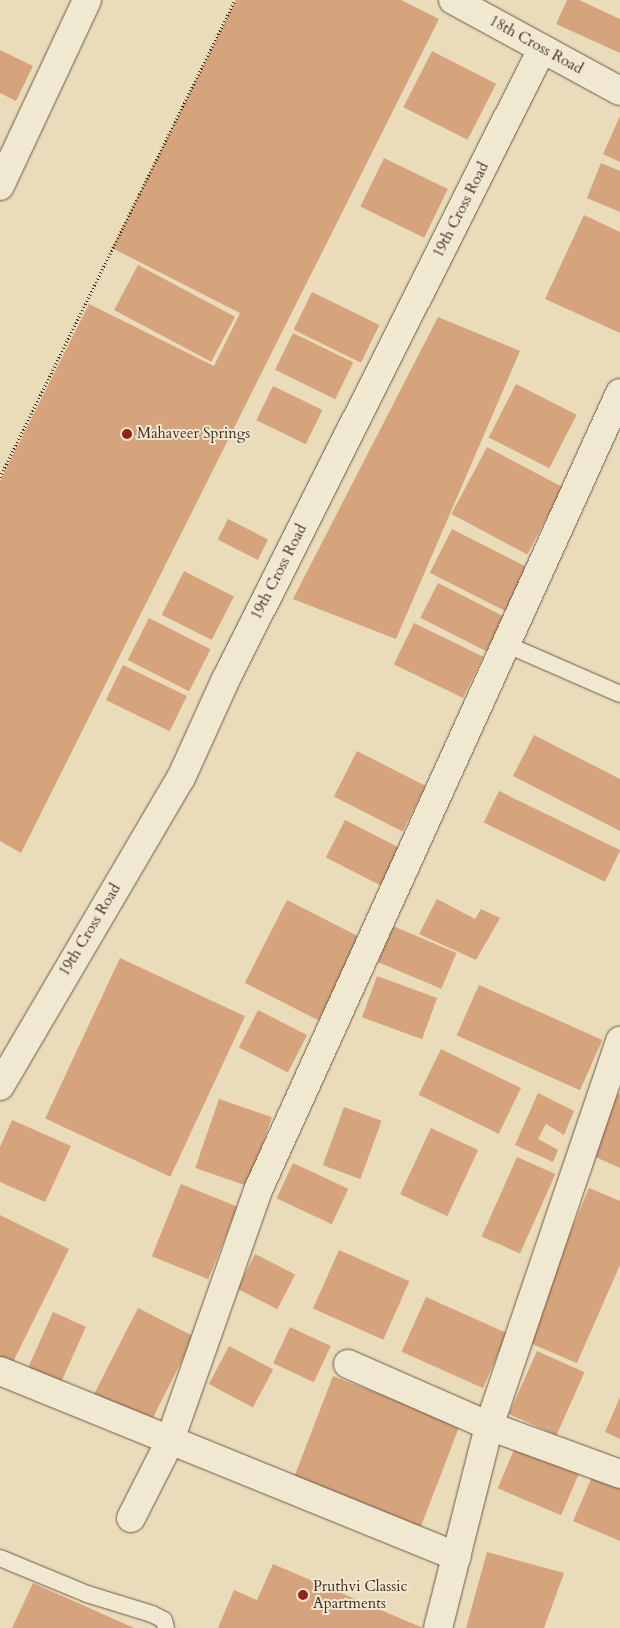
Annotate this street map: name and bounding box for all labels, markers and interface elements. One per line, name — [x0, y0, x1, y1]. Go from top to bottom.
street label: 18th Cross Road — [486, 12, 586, 78]
street label: 19th Cross Road — [429, 159, 493, 261]
place label: Mahaveer Springs — [137, 425, 250, 443]
marker: Mahaveer Springs — [121, 428, 133, 440]
street label: 19th Cross Road — [247, 521, 311, 623]
street label: 19th Cross Road — [55, 881, 125, 979]
place label: Pruthvi Classic Apartments — [313, 1577, 407, 1612]
marker: Pruthvi Classic Apartments — [297, 1589, 309, 1601]

